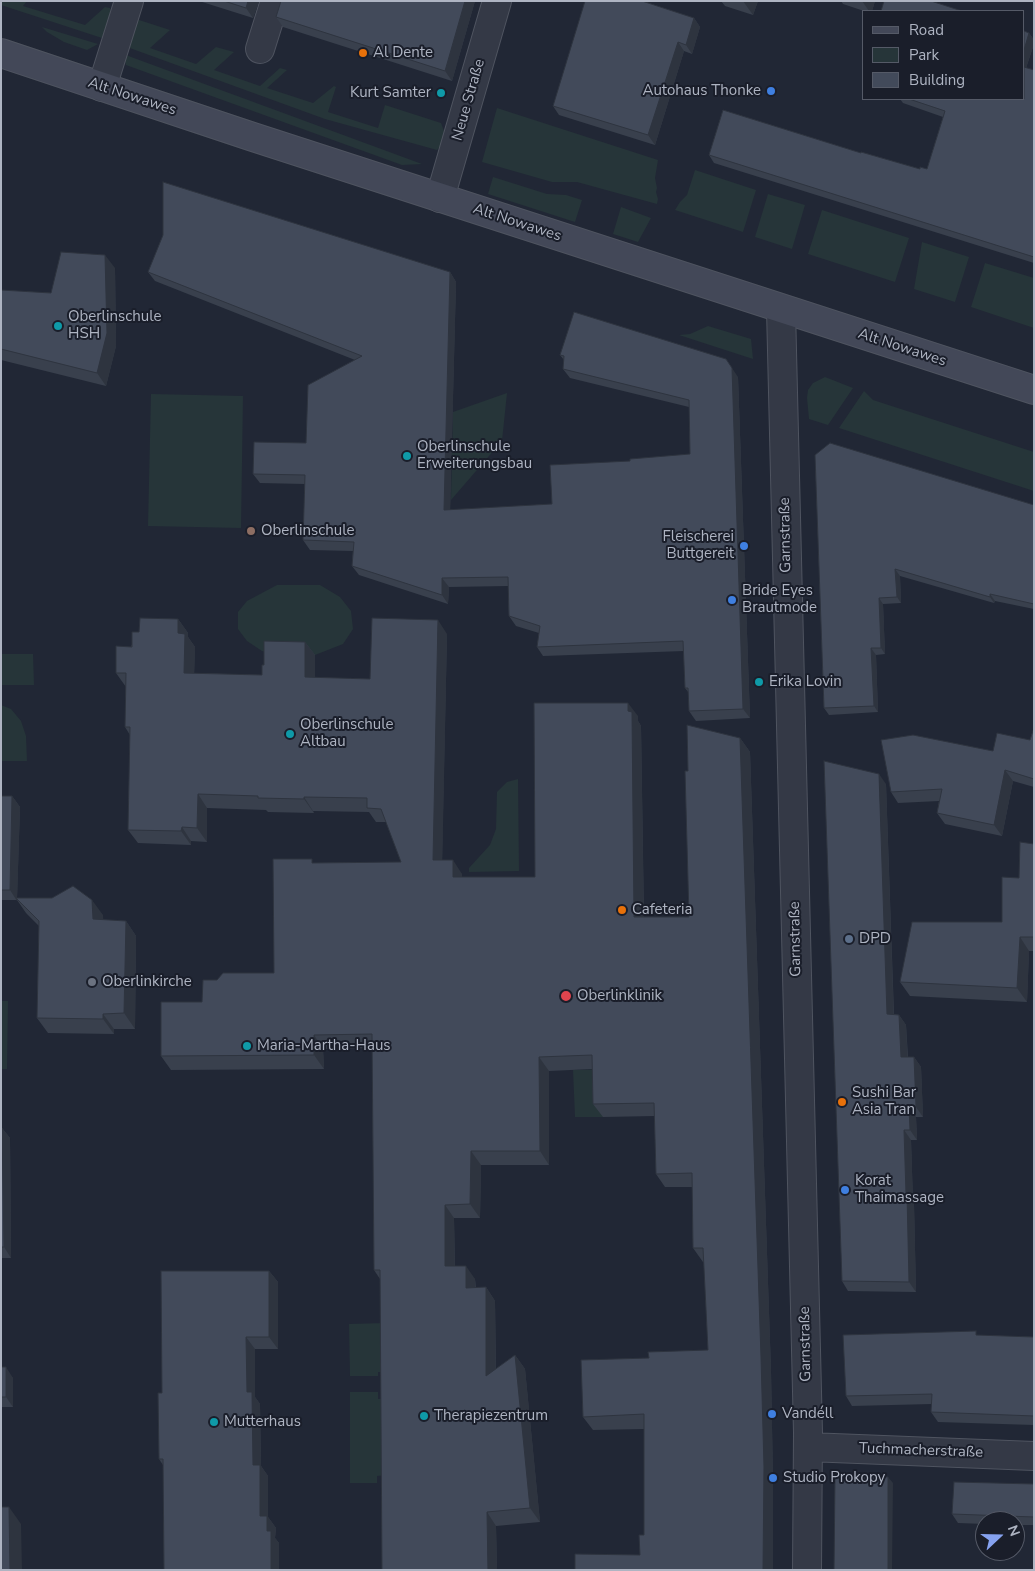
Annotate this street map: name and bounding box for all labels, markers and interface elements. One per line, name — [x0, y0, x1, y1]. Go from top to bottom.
legend — [862, 10, 1025, 100]
text: Road — [909, 20, 944, 40]
place label: Al Dente — [373, 44, 433, 62]
text: Park — [909, 45, 939, 65]
marker: Al Dente — [357, 47, 369, 59]
street label: Neue Straße — [449, 57, 489, 143]
text: Building — [909, 70, 965, 90]
street label: Alt Nowawes — [86, 74, 178, 120]
place label: Autohaus Thonke — [642, 82, 761, 100]
place label: Kurt Samter — [350, 84, 431, 102]
marker: Autohaus Thonke — [765, 85, 777, 97]
marker: Kurt Samter — [435, 87, 447, 99]
street label: Alt Nowawes — [471, 200, 563, 246]
place label: Oberlinschule HSH — [68, 308, 161, 343]
marker: Oberlinschule HSH — [52, 320, 64, 332]
street label: Alt Nowawes — [856, 325, 948, 371]
place label: Oberlinschule Erweiterungsbau — [417, 438, 532, 473]
marker: Oberlinschule Erweiterungsbau — [401, 450, 413, 462]
street label: Garnstraße — [776, 497, 796, 573]
place label: Oberlinschule — [261, 522, 354, 540]
marker: Oberlinschule — [245, 525, 257, 537]
place label: Fleischerei Buttgereit — [663, 528, 734, 563]
marker: Fleischerei Buttgereit — [738, 540, 750, 552]
place label: Bride Eyes Brautmode — [742, 582, 817, 617]
marker: Bride Eyes Brautmode — [726, 594, 738, 606]
place label: Erika Lovin — [769, 673, 842, 691]
marker: Erika Lovin — [753, 676, 765, 688]
place label: Oberlinschule Altbau — [300, 716, 393, 751]
marker: Oberlinschule Altbau — [284, 728, 296, 740]
place label: Cafeteria — [632, 901, 693, 919]
street label: Garnstraße — [786, 901, 806, 977]
marker: Cafeteria — [616, 904, 628, 916]
place label: DPD — [859, 930, 891, 948]
marker: DPD — [843, 933, 855, 945]
place label: Oberlinkirche — [102, 973, 192, 991]
marker: Oberlinkirche — [86, 976, 98, 988]
place label: Oberlinklinik — [577, 987, 662, 1005]
marker: Oberlinklinik — [559, 989, 573, 1003]
place label: Maria-Martha-Haus — [257, 1037, 391, 1055]
marker: Maria-Martha-Haus — [241, 1040, 253, 1052]
place label: Sushi Bar Asia Tran — [852, 1084, 916, 1119]
marker: Sushi Bar Asia Tran — [836, 1096, 848, 1108]
place label: Korat Thaimassage — [855, 1172, 944, 1207]
marker: Korat Thaimassage — [839, 1184, 851, 1196]
street label: Garnstraße — [796, 1306, 816, 1382]
place label: Vandéll — [782, 1405, 834, 1423]
place label: Therapiezentrum — [434, 1407, 548, 1425]
marker: Vandéll — [766, 1408, 778, 1420]
marker: Therapiezentrum — [418, 1410, 430, 1422]
place label: Mutterhaus — [224, 1413, 301, 1431]
marker: Mutterhaus — [208, 1416, 220, 1428]
street label: Tuchmacherstraße — [859, 1440, 983, 1462]
place label: Studio Prokopy — [783, 1469, 885, 1487]
marker: Studio Prokopy — [767, 1472, 779, 1484]
north arrow — [975, 1511, 1025, 1561]
text: N — [1003, 1522, 1024, 1539]

